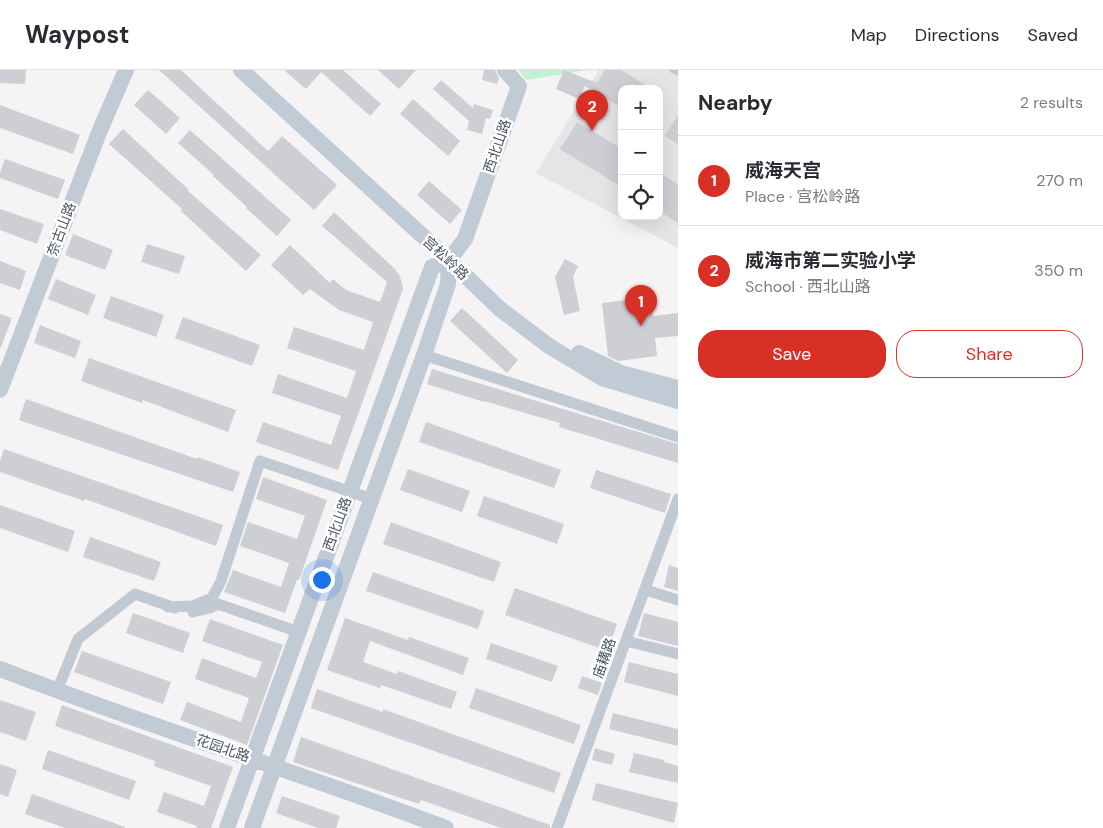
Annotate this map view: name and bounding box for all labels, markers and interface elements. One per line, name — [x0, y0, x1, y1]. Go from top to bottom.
text: Waypost — [25, 19, 129, 50]
text: Map — [851, 23, 887, 47]
text: Directions — [915, 23, 1000, 47]
text: Saved — [1028, 23, 1078, 47]
map controls — [618, 85, 663, 220]
button: + — [618, 85, 663, 130]
text: Nearby — [698, 89, 772, 117]
pin: 2 — [576, 90, 608, 131]
text: 2 results — [1020, 92, 1083, 113]
street label: 西北山路 — [479, 117, 515, 175]
button: − — [618, 130, 663, 175]
text: 威海天宫 — [745, 158, 821, 183]
text: 1 — [711, 170, 717, 191]
text: 270 m — [1036, 170, 1083, 191]
button: locate — [618, 175, 663, 220]
text: Place · 宫松岭路 — [745, 186, 860, 207]
street label: 奈古山路 — [43, 200, 79, 258]
street label: 宫松岭路 — [419, 232, 473, 284]
text: 威海市第二实验小学 — [745, 248, 916, 273]
text: 2 — [709, 260, 719, 281]
text: 350 m — [1034, 260, 1083, 281]
text: School · 西北山路 — [745, 276, 871, 297]
pin: 1 — [625, 285, 657, 326]
button: Save — [698, 330, 886, 378]
button: Share — [896, 330, 1083, 378]
street label: 西北山路 — [319, 495, 355, 553]
your location — [309, 567, 335, 593]
street label: 庙耩路 — [588, 635, 620, 681]
street label: 花园北路 — [194, 730, 252, 766]

